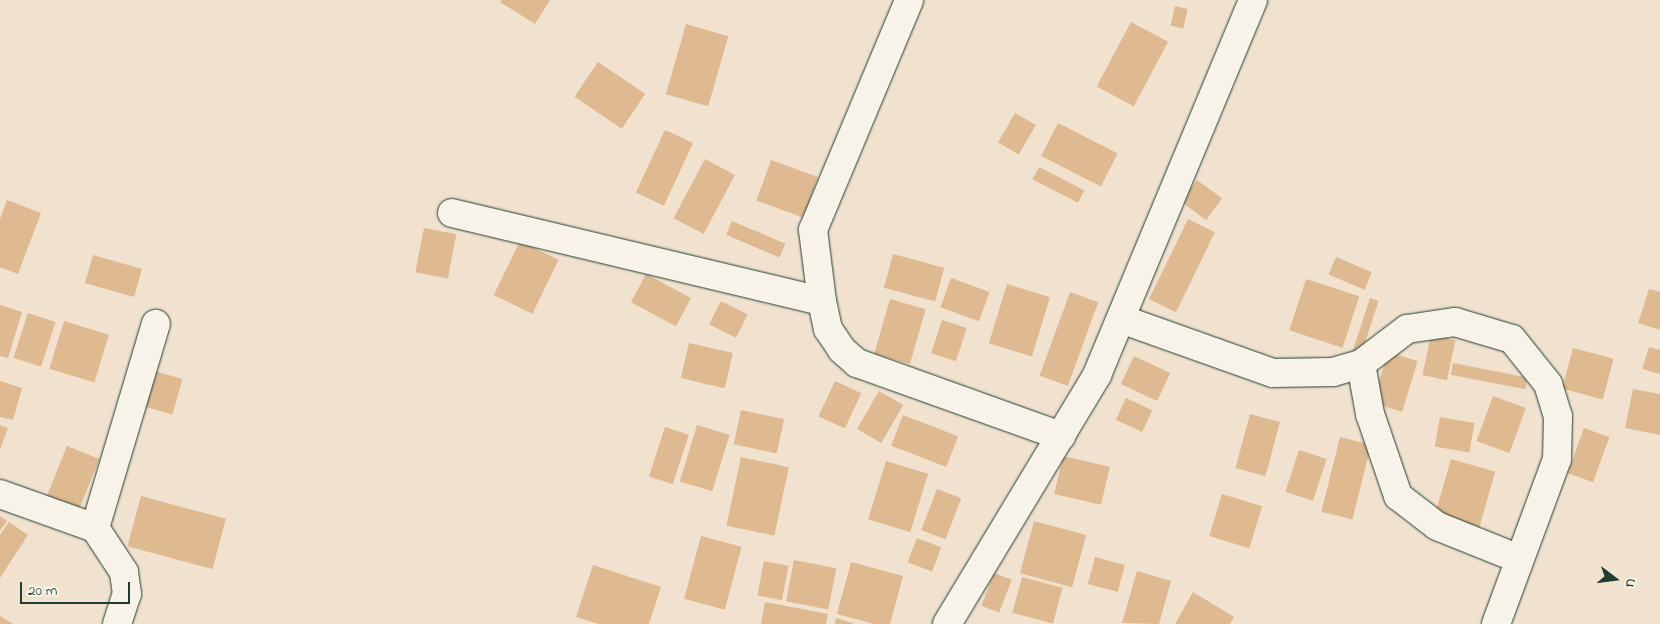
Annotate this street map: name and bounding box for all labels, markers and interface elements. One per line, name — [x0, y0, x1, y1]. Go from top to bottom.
north arrow — [1590, 554, 1640, 604]
scale bar — [22, 572, 132, 604]
text: U — [1619, 576, 1641, 590]
text: 20 m — [28, 580, 57, 602]

